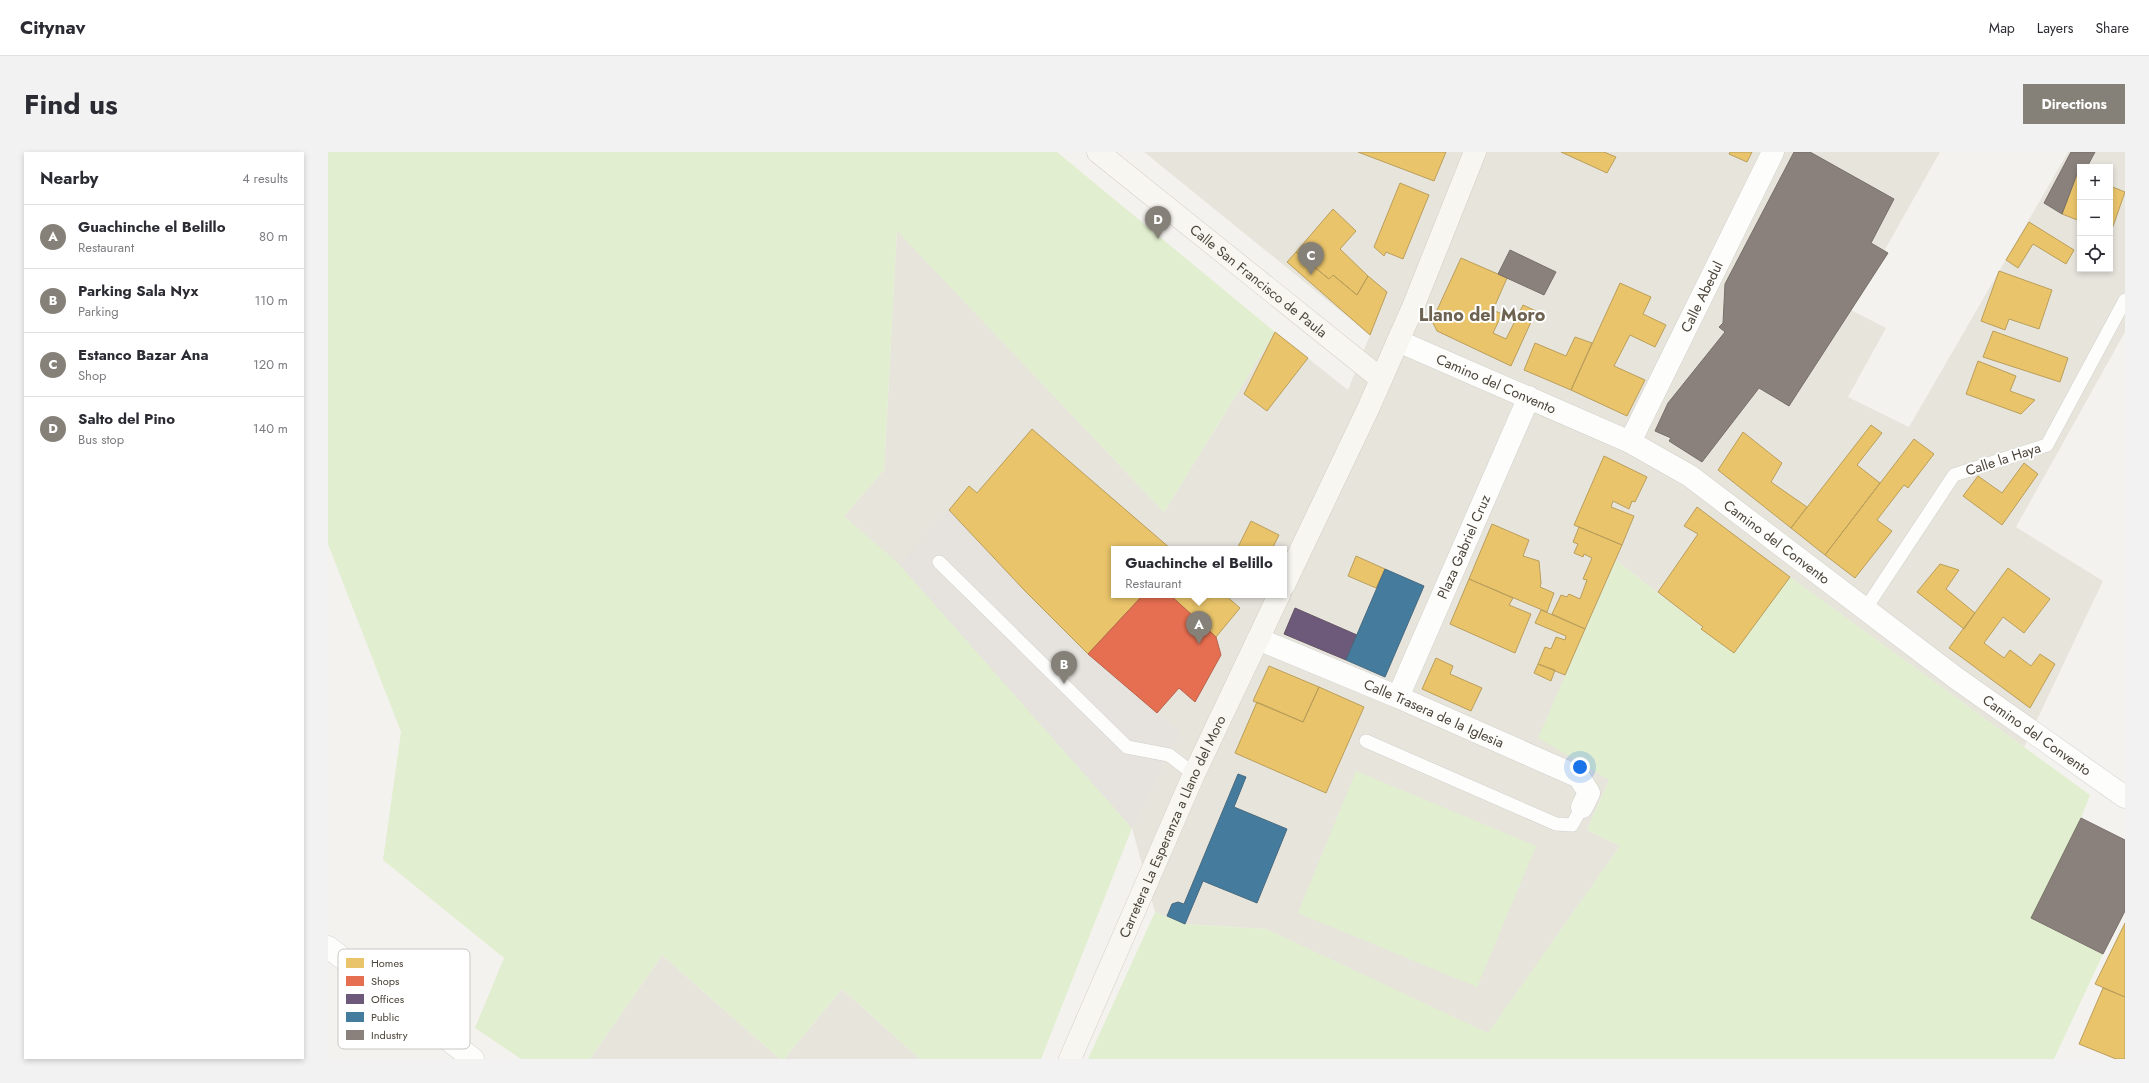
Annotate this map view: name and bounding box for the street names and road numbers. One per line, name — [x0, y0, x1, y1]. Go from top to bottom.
street label: Calle San Francisco de Paula — [1186, 220, 1330, 340]
street label: Calle Abedul — [1676, 258, 1728, 336]
street label: Camino del Convento — [1433, 349, 1559, 419]
street label: Calle la Haya — [1963, 437, 2043, 481]
street label: Plaza Gabriel Cruz — [1432, 491, 1495, 602]
street label: Camino del Convento — [1719, 495, 1834, 589]
street label: Calle Trasera de la Iglesia — [1361, 674, 1507, 753]
street label: Camino del Convento — [1979, 690, 2096, 780]
street label: Carretera La Esperanza a Llano del Moro — [1114, 712, 1231, 941]

